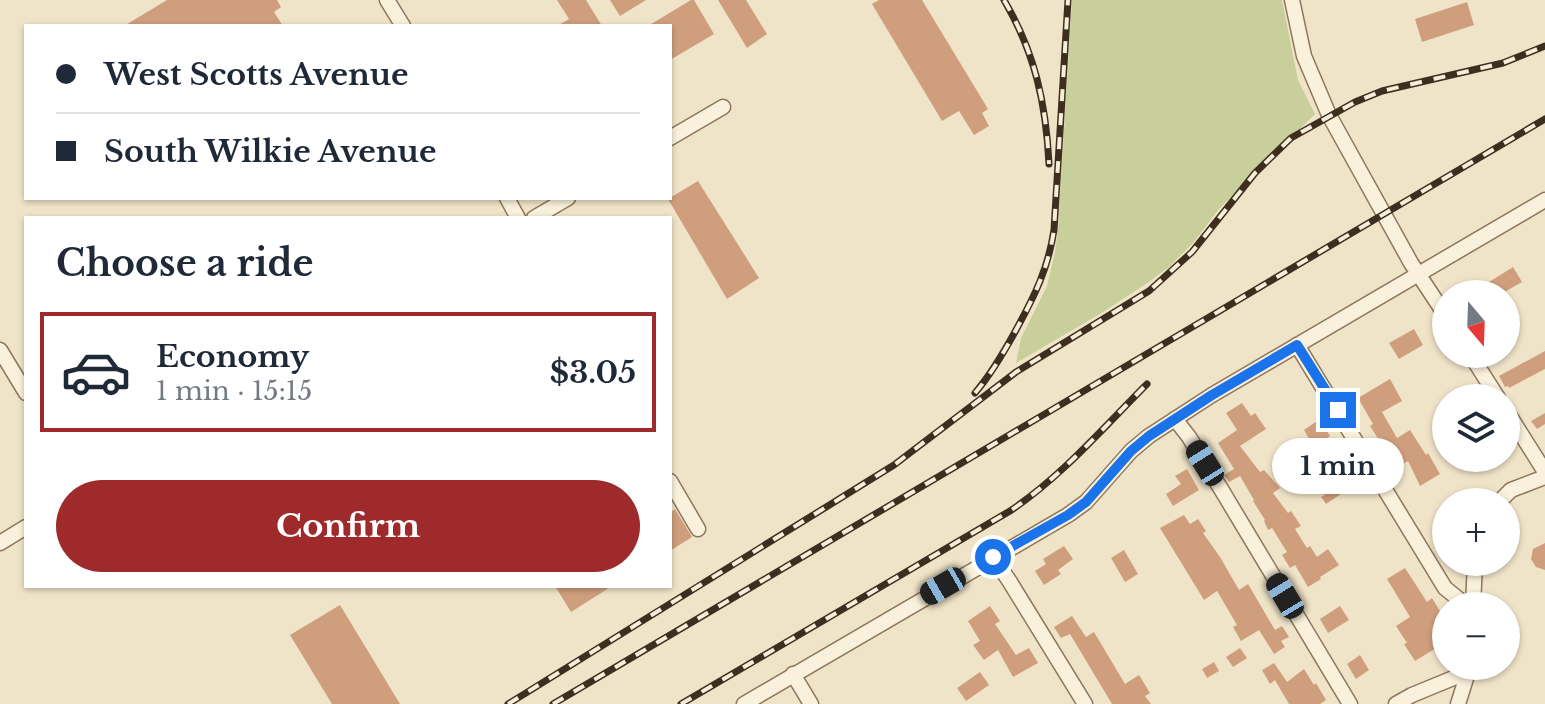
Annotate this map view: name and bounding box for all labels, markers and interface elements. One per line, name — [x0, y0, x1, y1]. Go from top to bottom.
text: West Scotts Avenue — [104, 56, 409, 93]
text: South Wilkie Avenue — [104, 133, 436, 170]
text: Choose a ride — [56, 241, 313, 286]
north arrow — [1432, 280, 1520, 368]
map controls — [1432, 280, 1520, 680]
icon: car — [60, 336, 132, 408]
text: Economy — [156, 338, 309, 375]
text: $3.05 — [550, 354, 636, 391]
text: 1 min · 15:15 — [156, 375, 312, 407]
button: layers — [1432, 384, 1520, 472]
route end — [1320, 392, 1356, 428]
car — [1182, 436, 1228, 490]
callout: 1 min — [1272, 438, 1404, 494]
text: 1 min — [1300, 450, 1376, 482]
button: Confirm — [56, 480, 640, 572]
button: + — [1432, 488, 1520, 576]
route start — [975, 539, 1011, 575]
car — [916, 564, 970, 608]
car — [1262, 569, 1308, 623]
button: − — [1432, 592, 1520, 680]

